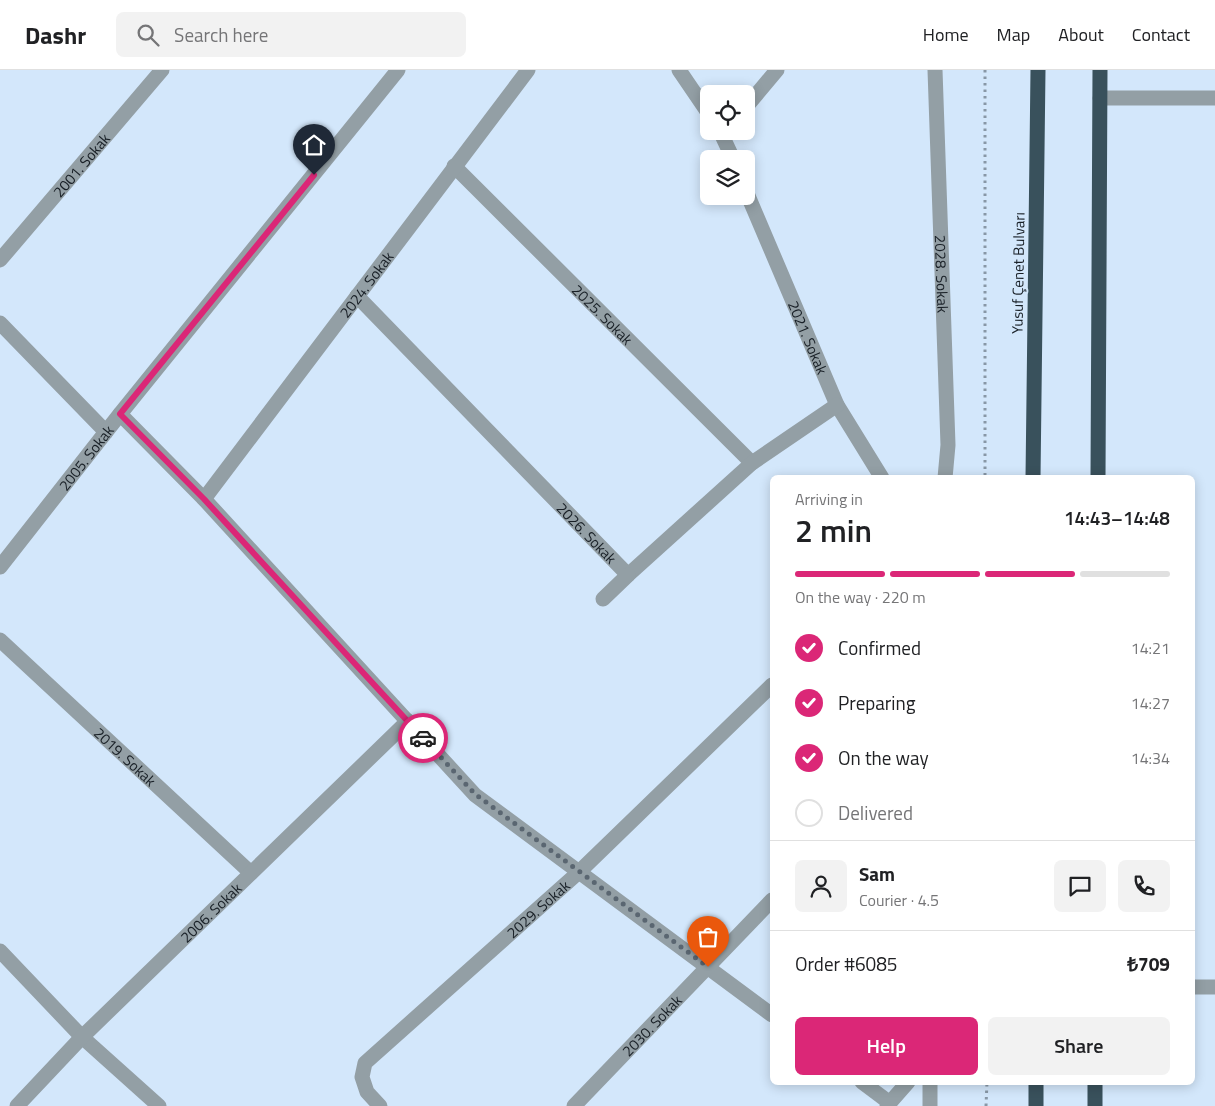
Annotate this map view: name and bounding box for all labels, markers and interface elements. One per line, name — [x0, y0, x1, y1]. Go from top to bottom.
search box — [116, 12, 466, 57]
text: Dashr — [25, 17, 86, 53]
text: Search here — [174, 20, 268, 49]
icon: search — [134, 21, 162, 49]
text: Home — [923, 21, 969, 48]
text: Map — [997, 21, 1030, 48]
text: About — [1058, 21, 1104, 48]
text: Contact — [1132, 21, 1190, 48]
map controls — [700, 85, 755, 205]
button: locate — [700, 85, 755, 140]
pin — [293, 124, 335, 175]
street label: 2001. Sokak — [47, 128, 115, 202]
icon: home — [300, 131, 328, 159]
button: layers — [700, 150, 755, 205]
street label: Yusuf Çenet Bulvarı — [1005, 212, 1031, 334]
street label: 2028. Sokak — [929, 234, 955, 313]
street label: 2024. Sokak — [333, 246, 399, 322]
street label: 2025. Sokak — [567, 279, 639, 350]
street label: 2021. Sokak — [782, 297, 834, 378]
street label: 2005. Sokak — [53, 420, 119, 495]
text: Arriving in — [795, 487, 863, 511]
street label: 2026. Sokak — [551, 497, 622, 569]
text: 14:43–14:48 — [1064, 503, 1170, 532]
text: 2 min — [795, 506, 872, 554]
text: On the way · 220 m — [795, 585, 926, 609]
text: Confirmed — [838, 633, 921, 662]
icon: check — [795, 634, 823, 662]
text: 14:21 — [1131, 636, 1170, 660]
text: Preparing — [838, 688, 915, 717]
icon: check — [795, 689, 823, 717]
text: 14:27 — [1131, 691, 1170, 715]
courier — [398, 713, 448, 763]
street label: 2019. Sokak — [89, 721, 162, 791]
icon: car — [409, 724, 437, 752]
text: On the way — [838, 743, 929, 772]
icon: check — [795, 744, 823, 772]
text: 14:34 — [1131, 746, 1170, 770]
text: Delivered — [838, 798, 913, 827]
text: Sam — [859, 859, 895, 888]
button: person — [795, 860, 847, 912]
button: chat — [1054, 860, 1106, 912]
button: phone — [1118, 860, 1170, 912]
street label: 2029. Sokak — [501, 874, 575, 943]
street label: 2006. Sokak — [175, 877, 247, 948]
text: Courier · 4.5 — [859, 888, 939, 912]
pin — [687, 916, 729, 967]
icon: bag — [694, 923, 722, 951]
text: Order #6085 — [795, 949, 897, 978]
text: ₺709 — [1127, 949, 1170, 978]
street label: 2030. Sokak — [616, 989, 687, 1061]
button: Help — [795, 1017, 978, 1075]
button: Share — [988, 1017, 1170, 1075]

